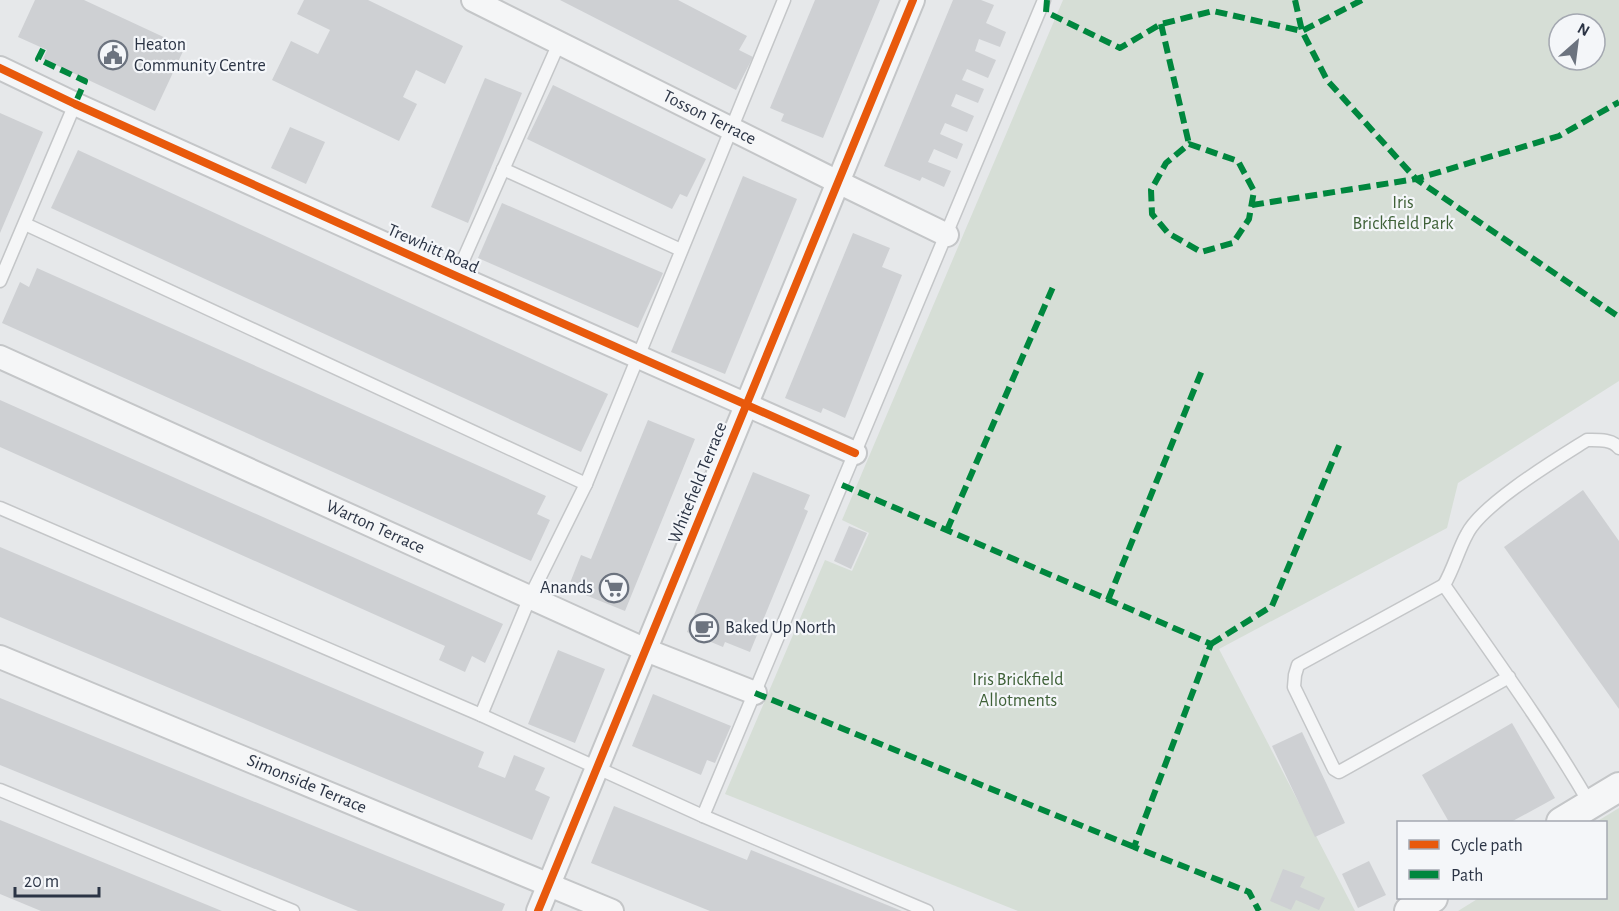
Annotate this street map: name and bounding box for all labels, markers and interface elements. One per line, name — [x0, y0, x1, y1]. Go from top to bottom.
north arrow — [1547, 12, 1607, 72]
text: N — [1575, 20, 1592, 39]
place label: Heaton Community Centre — [134, 36, 266, 75]
public building icon: Heaton Community Centre — [97, 39, 129, 71]
street label: Tosson Terrace — [660, 87, 759, 149]
park label: Iris Brickfield Park — [1353, 194, 1454, 233]
street label: Trewhitt Road — [385, 221, 481, 277]
street label: Whitefield Terrace — [665, 420, 731, 546]
street label: Warton Terrace — [323, 497, 427, 557]
supermarket icon: Anands — [598, 572, 630, 604]
place label: Anands — [540, 579, 593, 597]
cafe icon: Baked Up North — [688, 612, 720, 644]
place label: Baked Up North — [725, 619, 836, 637]
park label: Iris Brickfield Allotments — [972, 671, 1064, 710]
street label: Simonside Terrace — [244, 751, 369, 817]
legend — [1397, 821, 1607, 899]
text: Cycle path — [1451, 837, 1523, 855]
scale bar — [15, 860, 99, 898]
text: Path — [1451, 867, 1483, 885]
text: 20 m — [24, 873, 59, 891]

